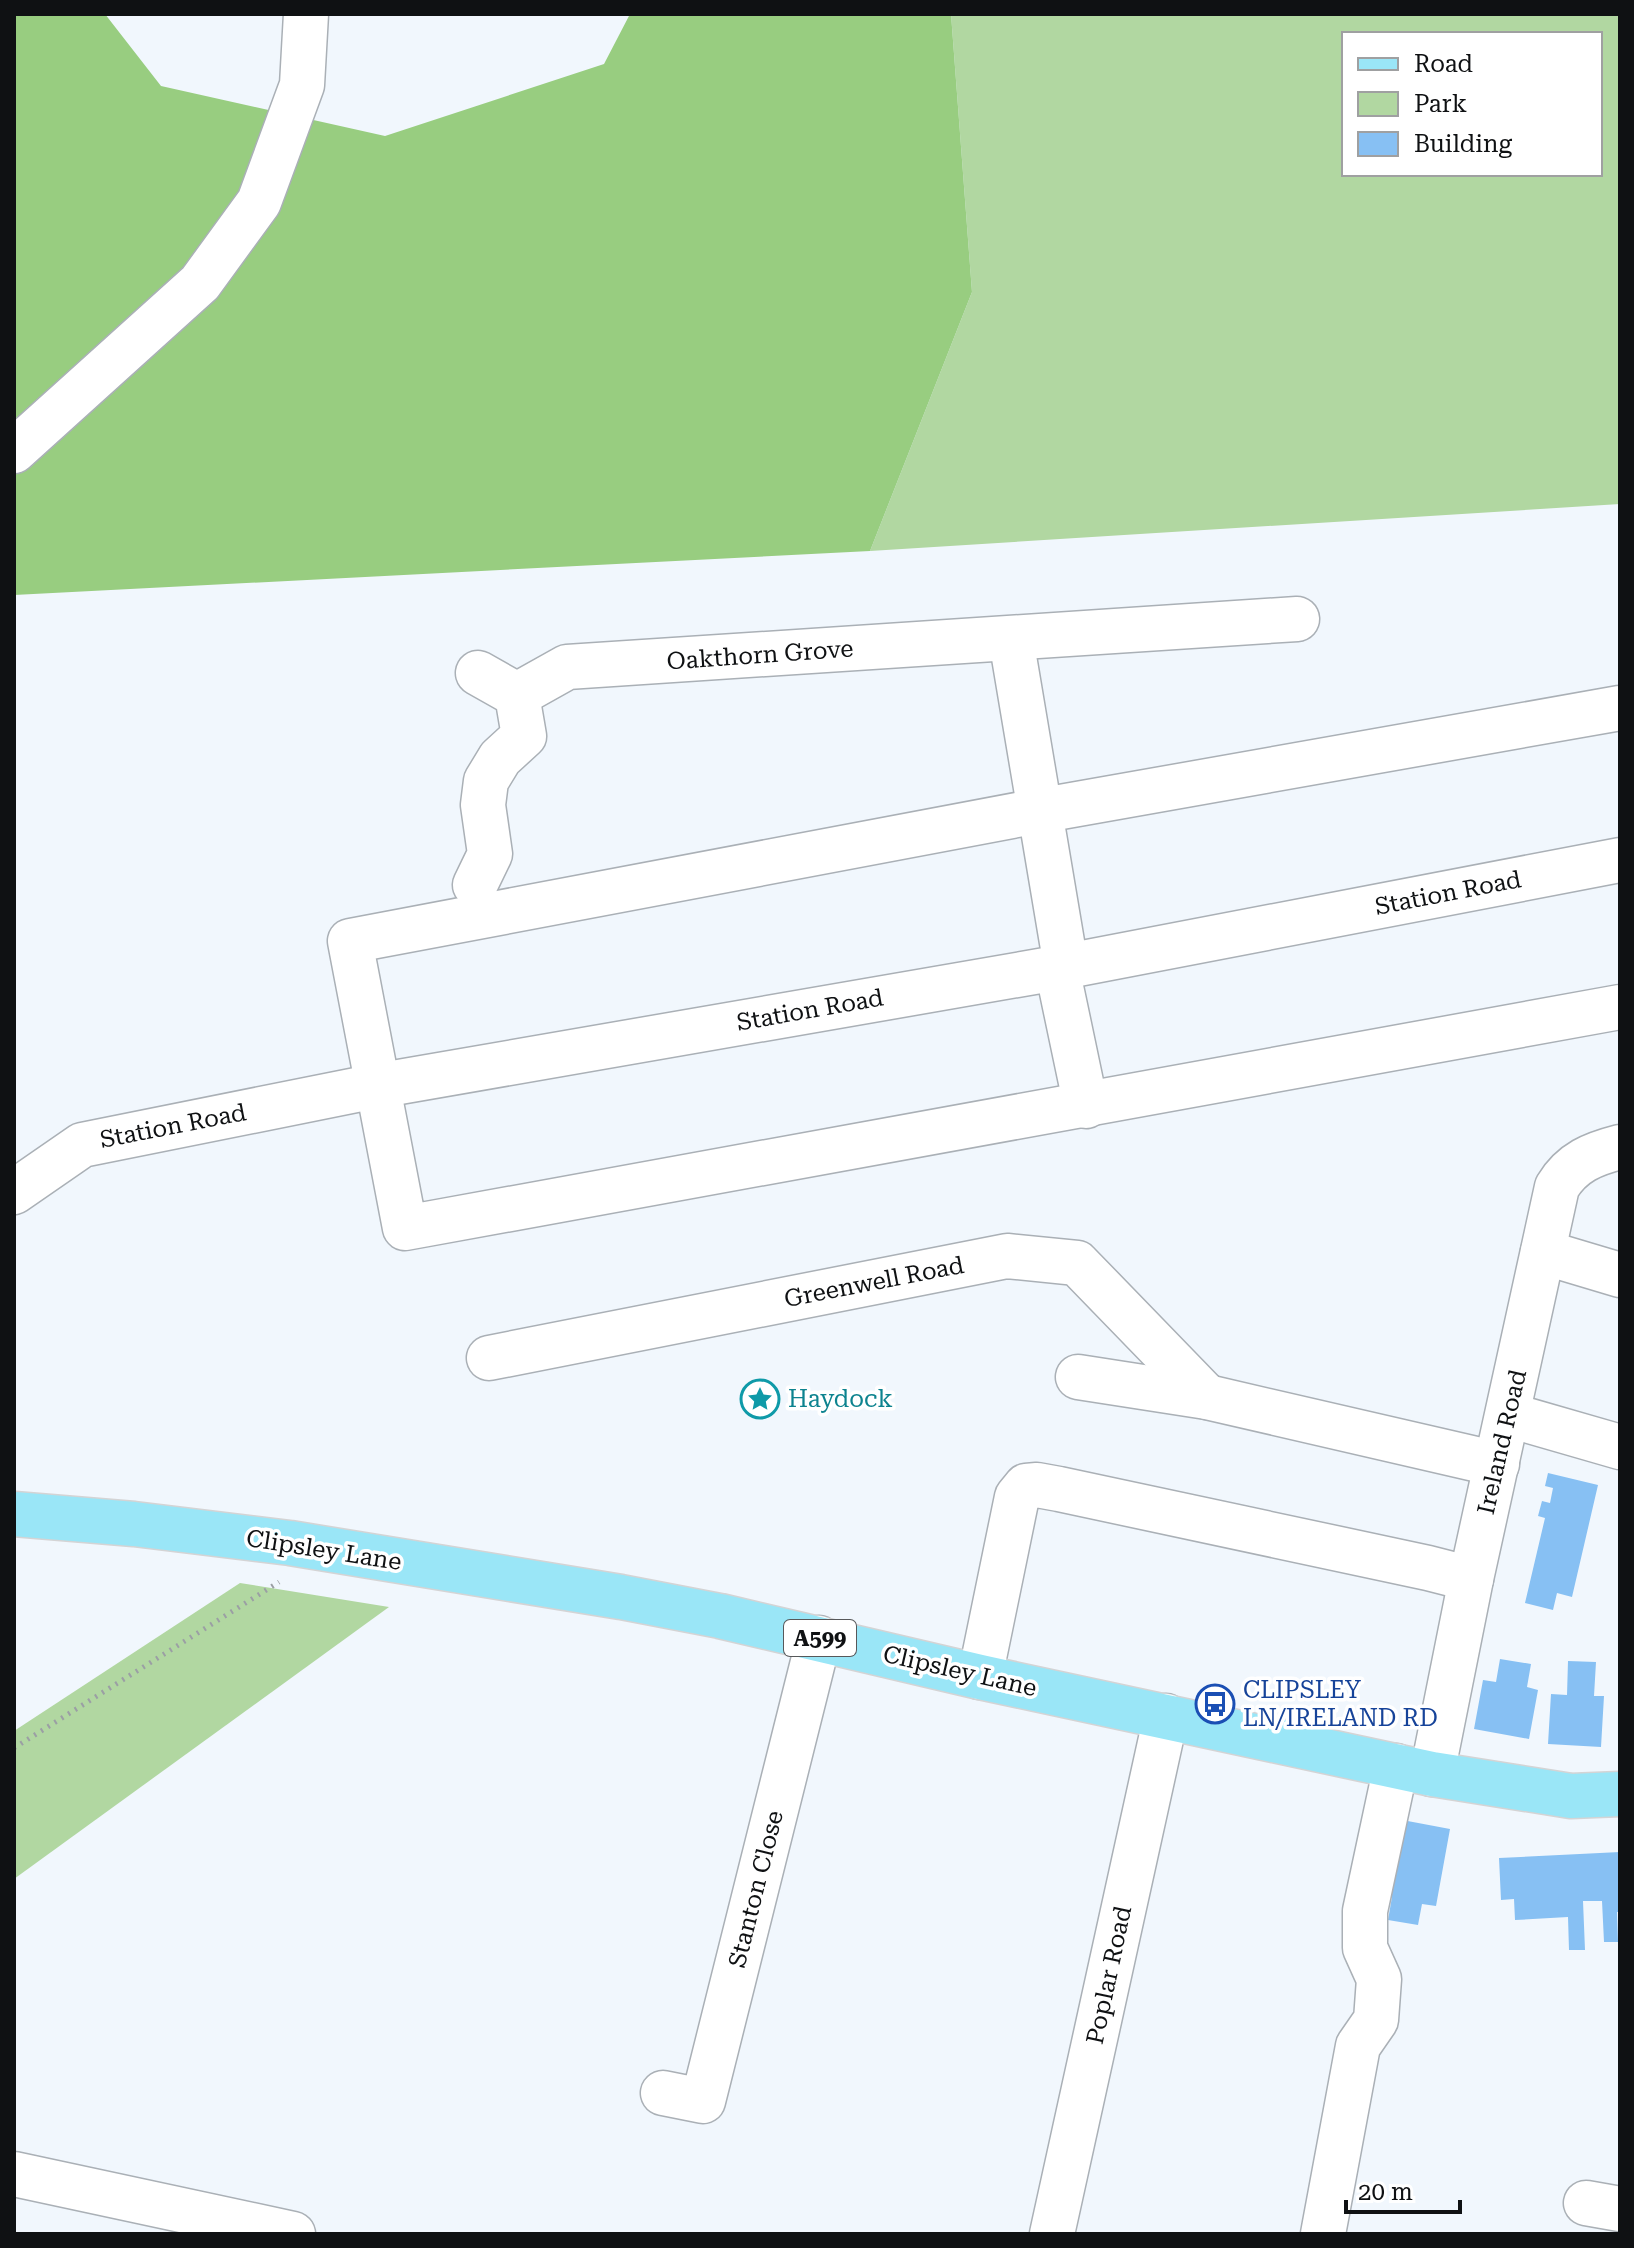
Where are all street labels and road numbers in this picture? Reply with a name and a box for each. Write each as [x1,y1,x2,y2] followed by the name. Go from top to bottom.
[666,635,854,675] street label: Oakthorn Grove
[1373,865,1523,921] street label: Station Road
[735,983,885,1037] street label: Station Road
[98,1098,248,1154] street label: Station Road
[782,1251,966,1313] street label: Greenwell Road
[1472,1367,1532,1517] street label: Ireland Road
[244,1524,404,1576] street label: Clipsley Lane
[784,1620,856,1656] road number: A599
[880,1640,1040,1702] street label: Clipsley Lane
[723,1808,789,1970] street label: Stanton Close
[1081,1903,1137,2047] street label: Poplar Road

